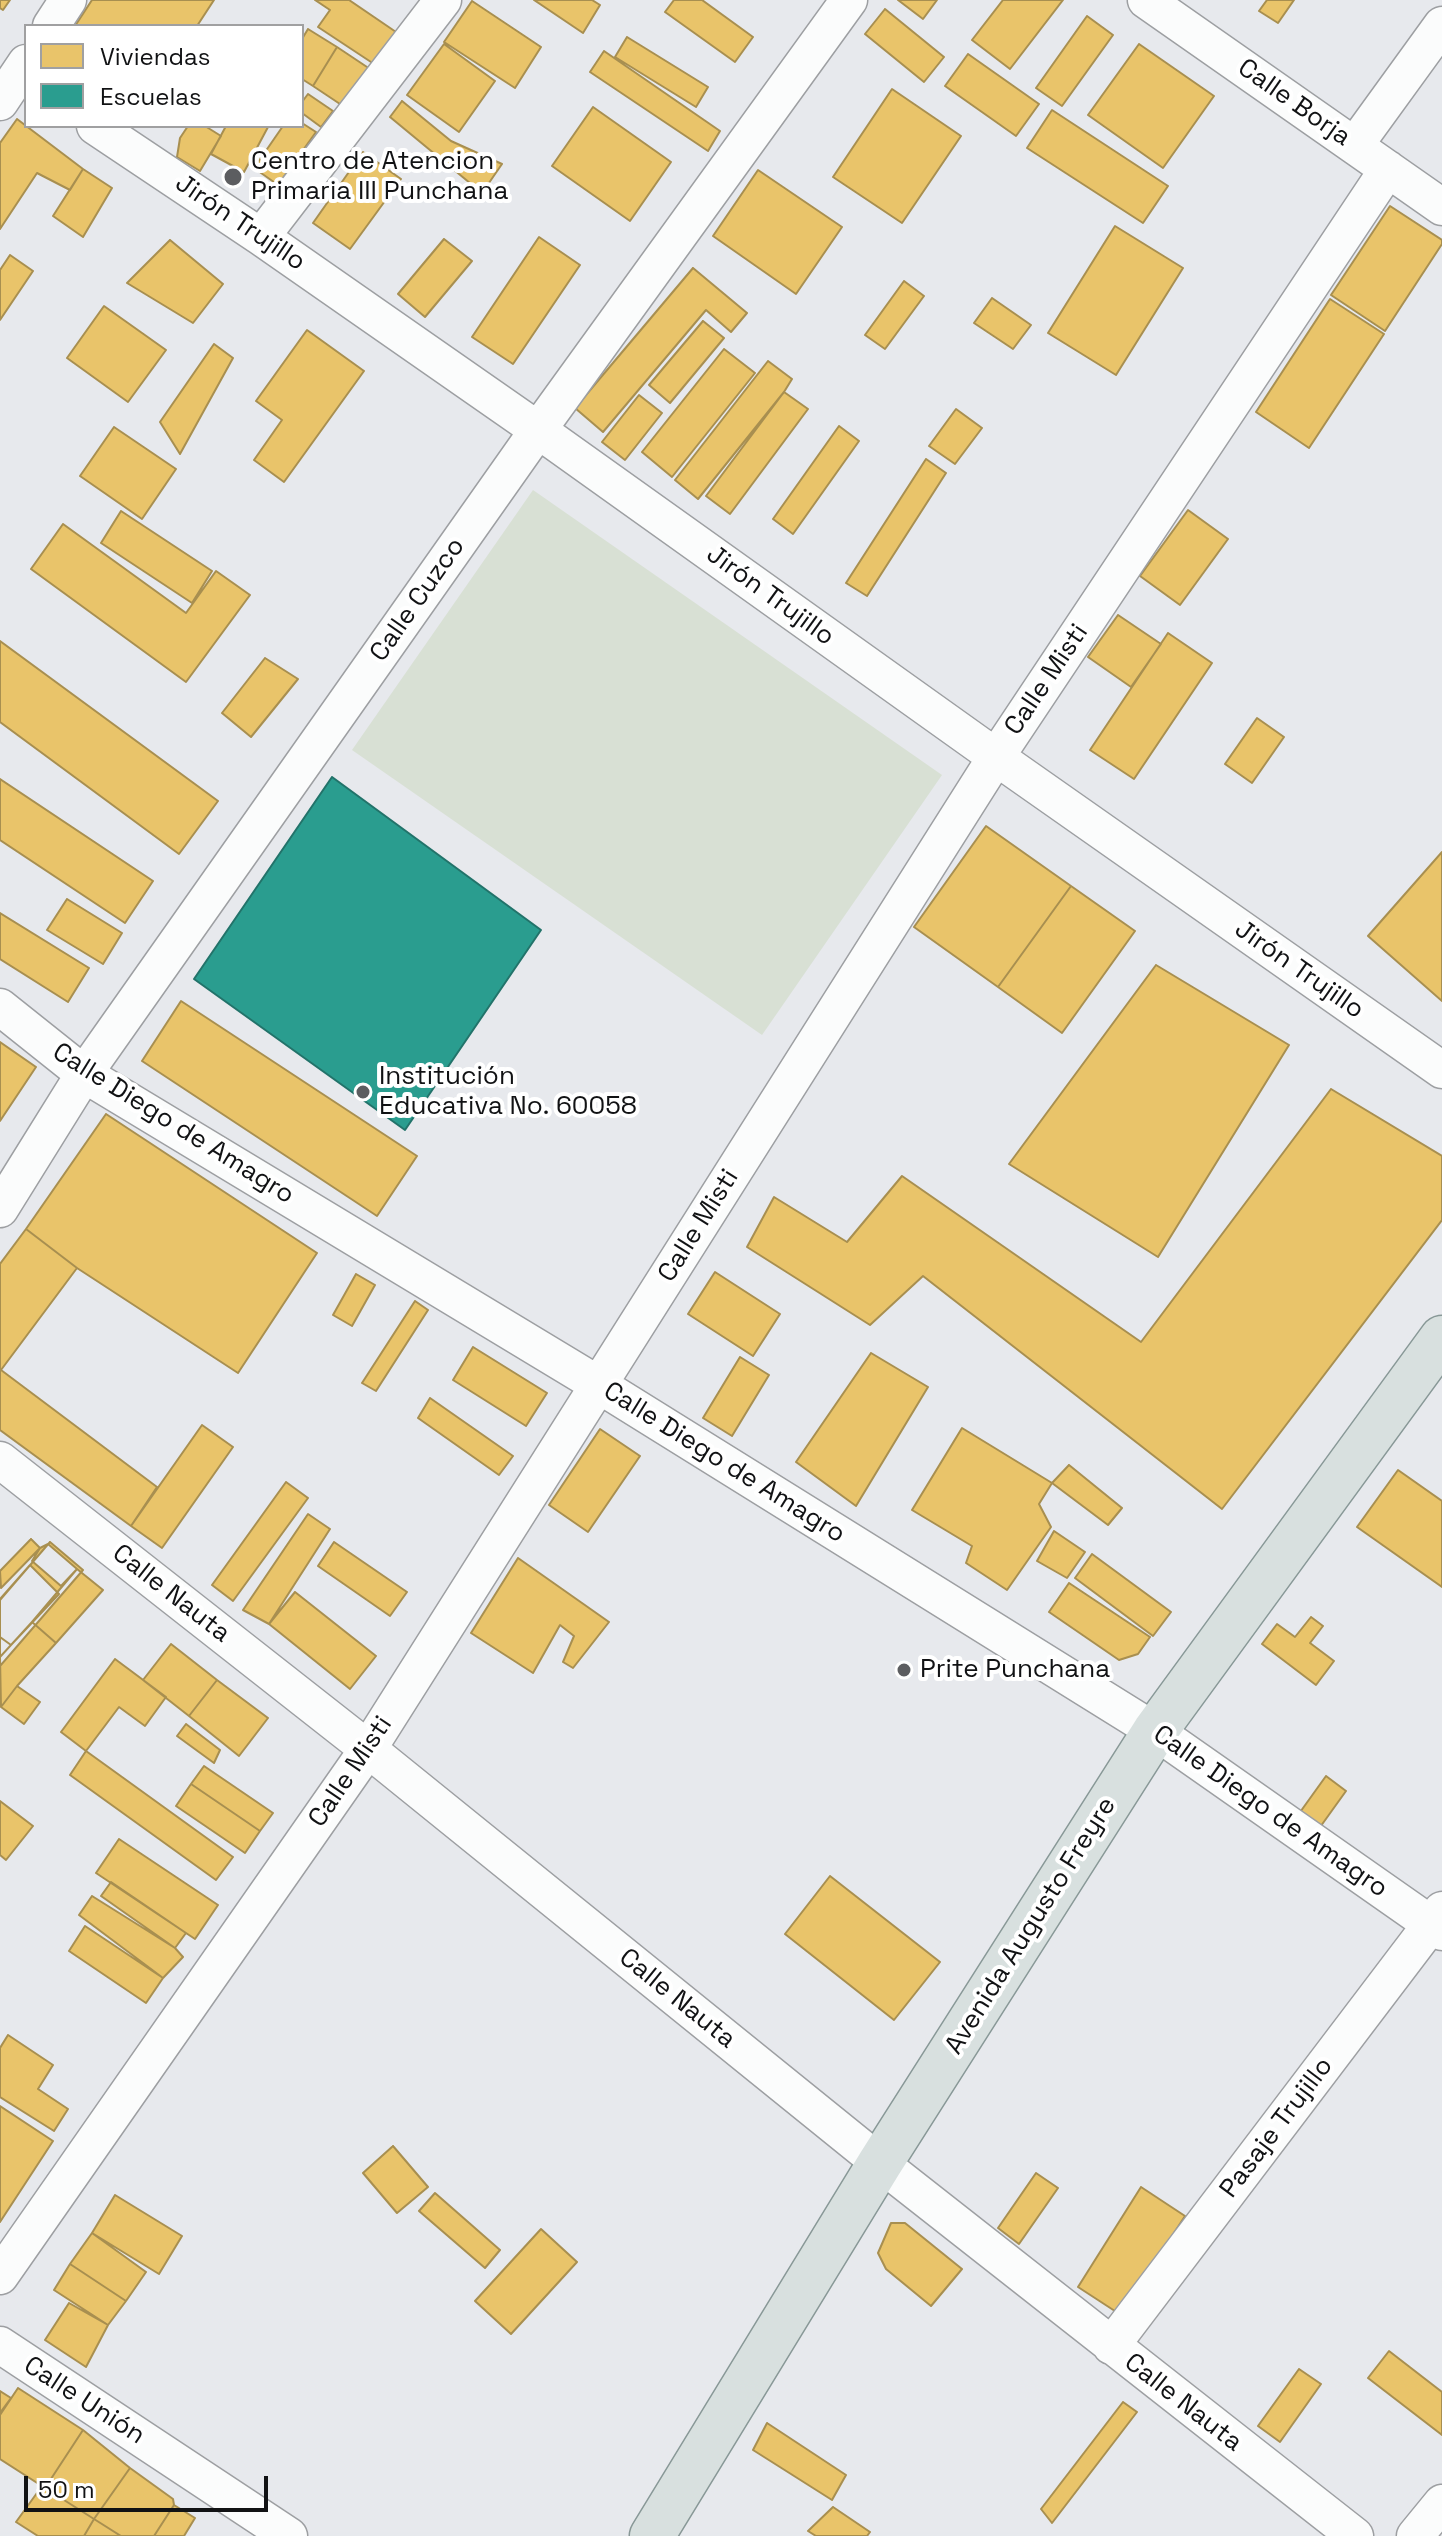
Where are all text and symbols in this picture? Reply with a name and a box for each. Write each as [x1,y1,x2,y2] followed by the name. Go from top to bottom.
[24,24,304,128] legend
[100,41,210,72] text: Viviendas
[1231,53,1357,153] street label: Calle Borja
[100,81,202,112] text: Escuelas
[251,146,508,208] place label: Centro de Atencion Primaria III Punchana
[222,166,244,188] marker: Centro de Atencion Primaria III Punchana
[169,168,311,278] street label: Jirón Trujillo
[364,532,472,668] street label: Calle Cuzco
[700,539,840,653] street label: Jirón Trujillo
[999,619,1095,741] street label: Calle Misti
[1228,914,1370,1026] street label: Jirón Trujillo
[46,1037,300,1211] street label: Calle Diego de Amagro
[379,1061,637,1122] place label: Institución Educativa No. 60058
[354,1083,372,1101] marker: Institución Educativa No. 60058
[652,1164,746,1288] street label: Calle Misti
[597,1376,851,1550] street label: Calle Diego de Amagro
[106,1538,236,1650] street label: Calle Nauta
[920,1654,1110,1686] place label: Prite Punchana
[895,1661,913,1679] marker: Prite Punchana
[303,1711,399,1833] street label: Calle Misti
[1147,1719,1393,1905] street label: Calle Diego de Amagro
[939,1792,1123,2060] street label: Avenida Augusto Freyre
[612,1942,742,2056] street label: Calle Nauta
[1214,2052,1340,2204] street label: Pasaje Trujillo
[1118,2347,1248,2459] street label: Calle Nauta
[18,2350,150,2452] street label: Calle Unión
[28,2460,272,2510] scale bar
[38,2474,95,2505] text: 50 m

